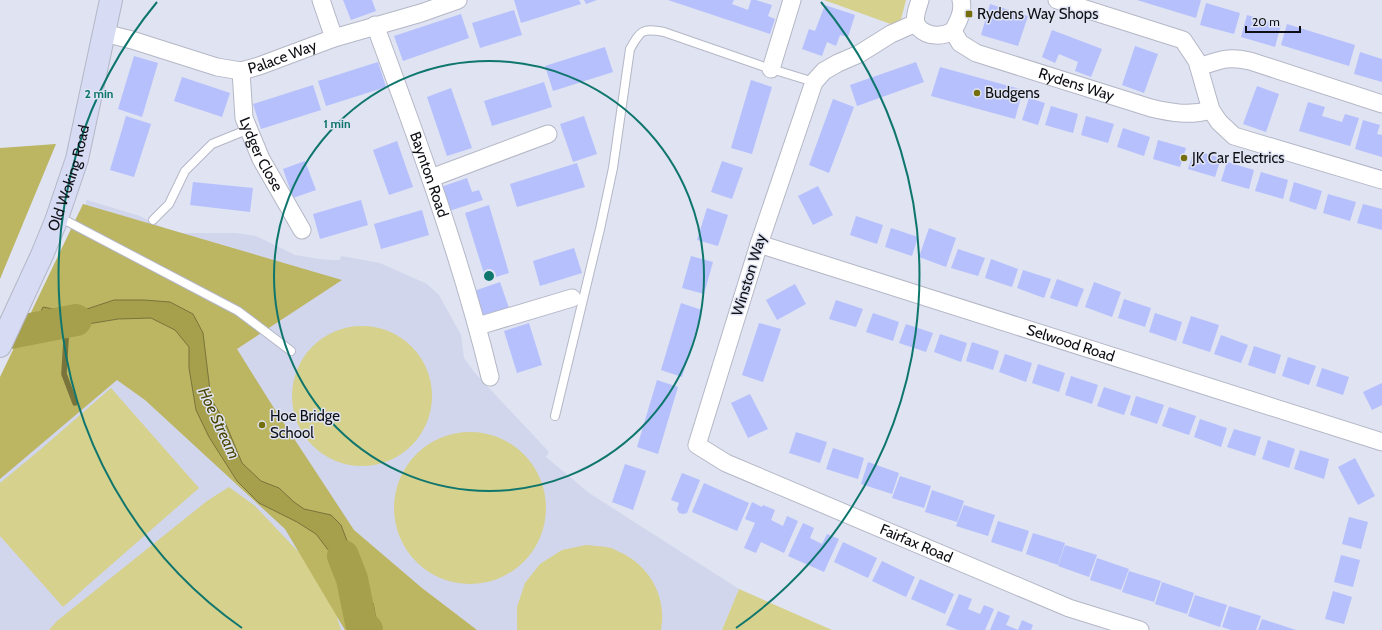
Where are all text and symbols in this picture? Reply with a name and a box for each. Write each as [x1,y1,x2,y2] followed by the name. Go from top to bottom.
[977,5,1098,23] place label: Rydens Way Shops
[1246,8,1300,34] scale bar
[964,9,974,19] marker: Rydens Way Shops
[1252,14,1280,29] text: 20 m
[246,36,320,78] street label: Palace Way
[1036,64,1117,105] street label: Rydens Way
[985,84,1040,102] place label: Budgens
[85,86,113,101] text: 2 min
[972,88,982,98] marker: Budgens
[236,114,287,195] street label: Lydger Close
[323,116,351,131] text: 1 min
[44,123,93,234] street label: Old Woking Road
[406,129,452,220] street label: Baynton Road
[1191,149,1285,167] place label: JK Car Electrics
[1179,153,1189,163] marker: JK Car Electrics
[728,231,770,318] street label: Winston Way
[482,269,496,283] centre of rings
[1024,321,1117,365] street label: Selwood Road
[194,384,244,462] water label: Hoe Stream
[270,407,340,442] place label: Hoe Bridge School
[257,420,267,430] marker: Hoe Bridge School
[877,520,955,567] street label: Fairfax Road

